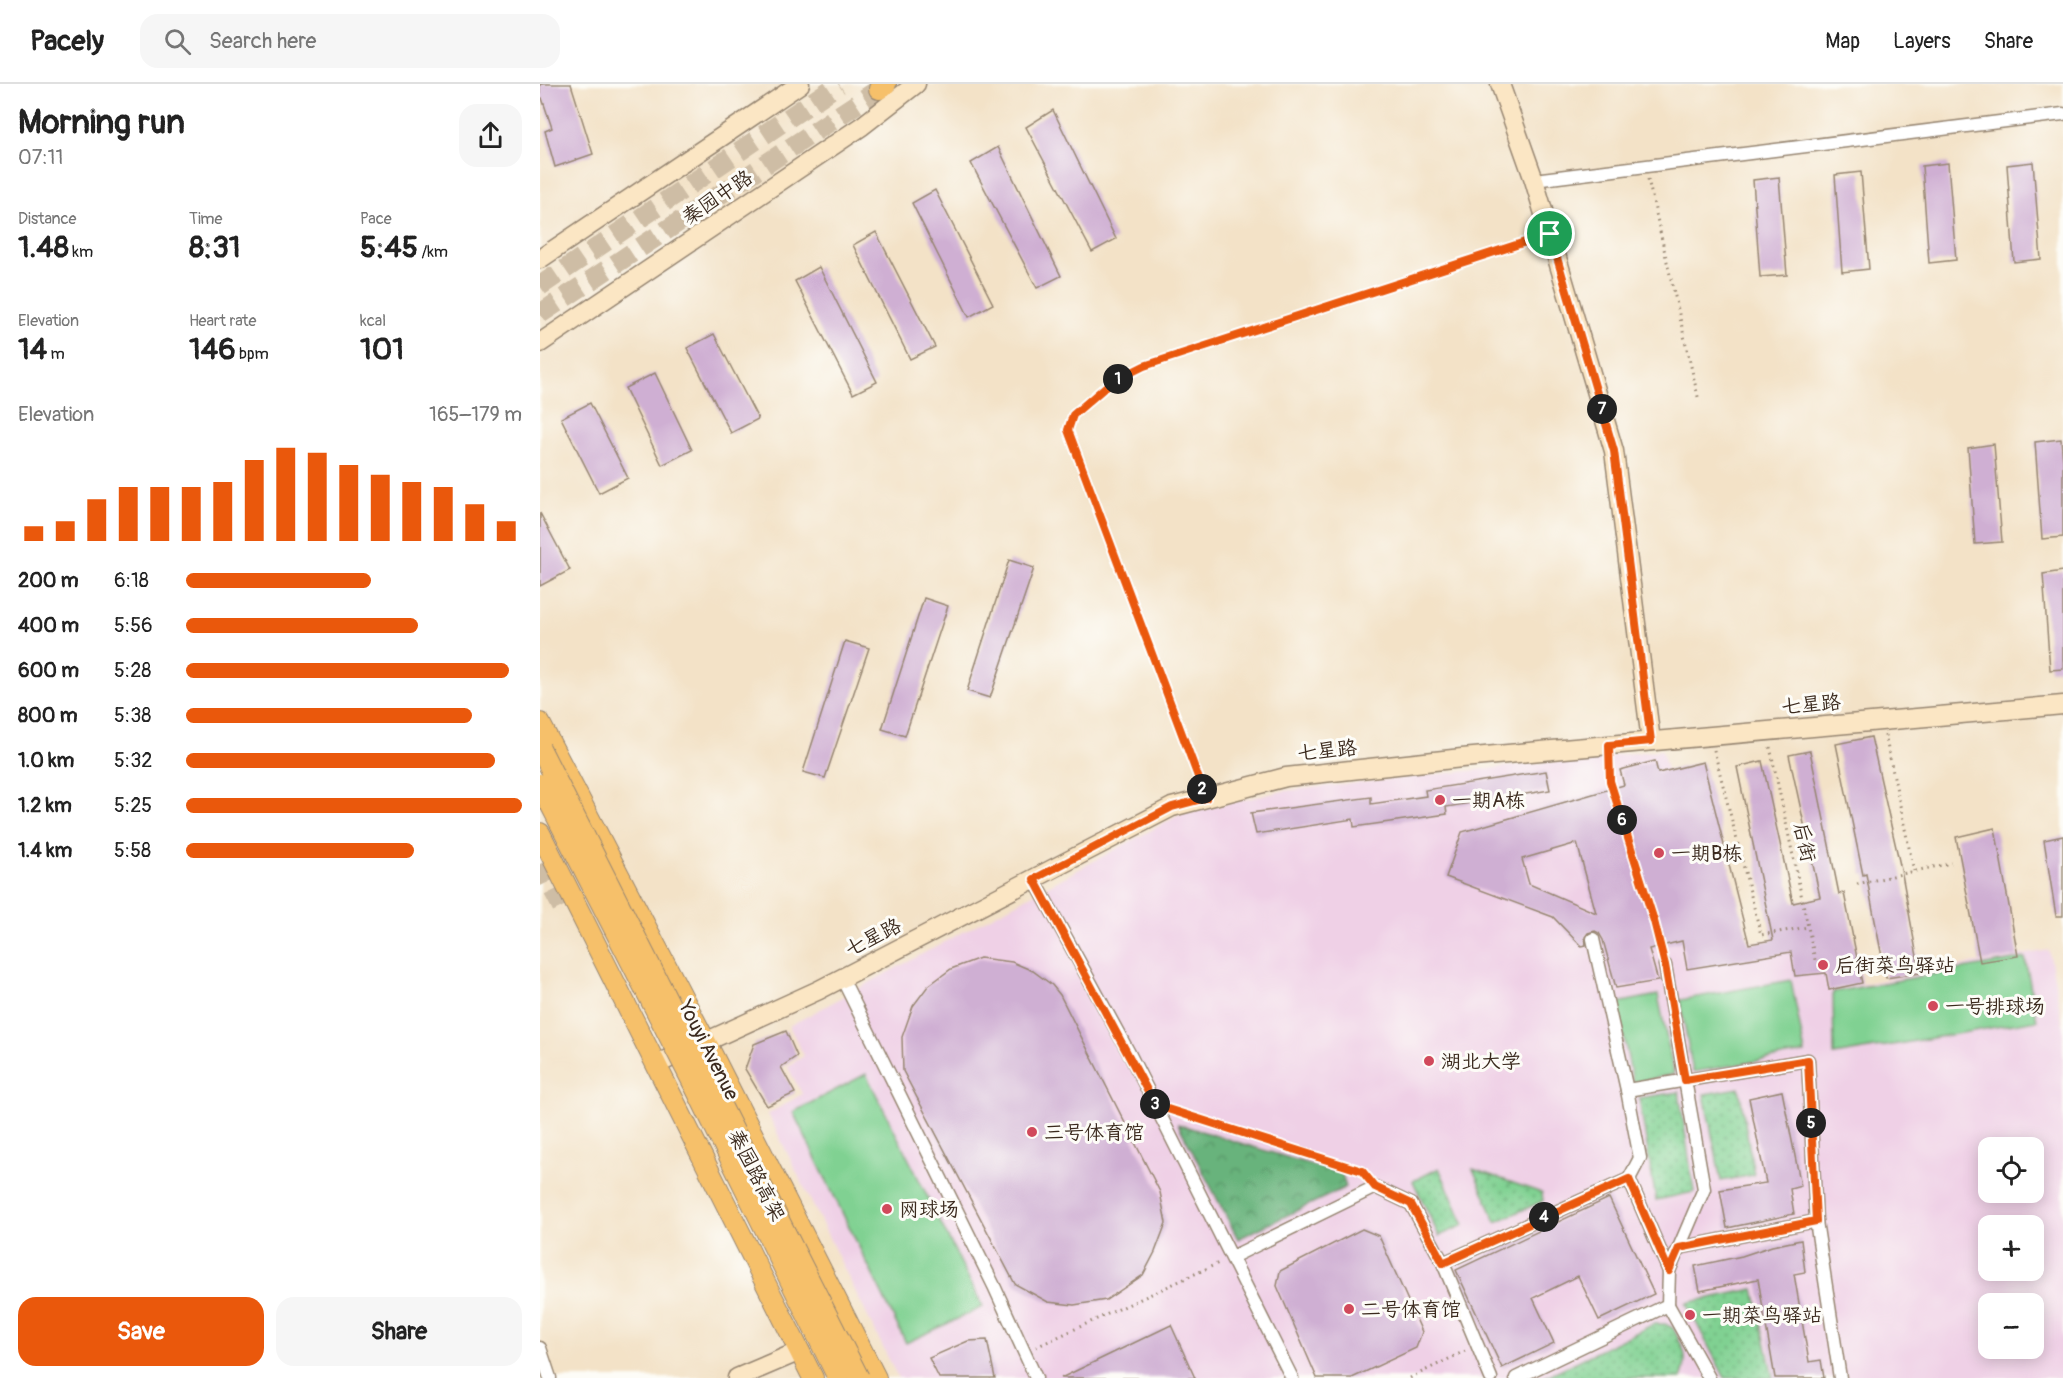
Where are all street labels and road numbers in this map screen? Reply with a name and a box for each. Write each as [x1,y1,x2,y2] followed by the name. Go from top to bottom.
[677,164,758,230] street label: 秦园中路
[1780,689,1843,720] street label: 七星路
[1296,735,1359,766] street label: 七星路
[1788,820,1821,864] street label: 后街
[841,912,907,962] street label: 七星路
[672,995,744,1104] street label: Youyi Avenue
[723,1125,790,1225] street label: 秦园路高架

